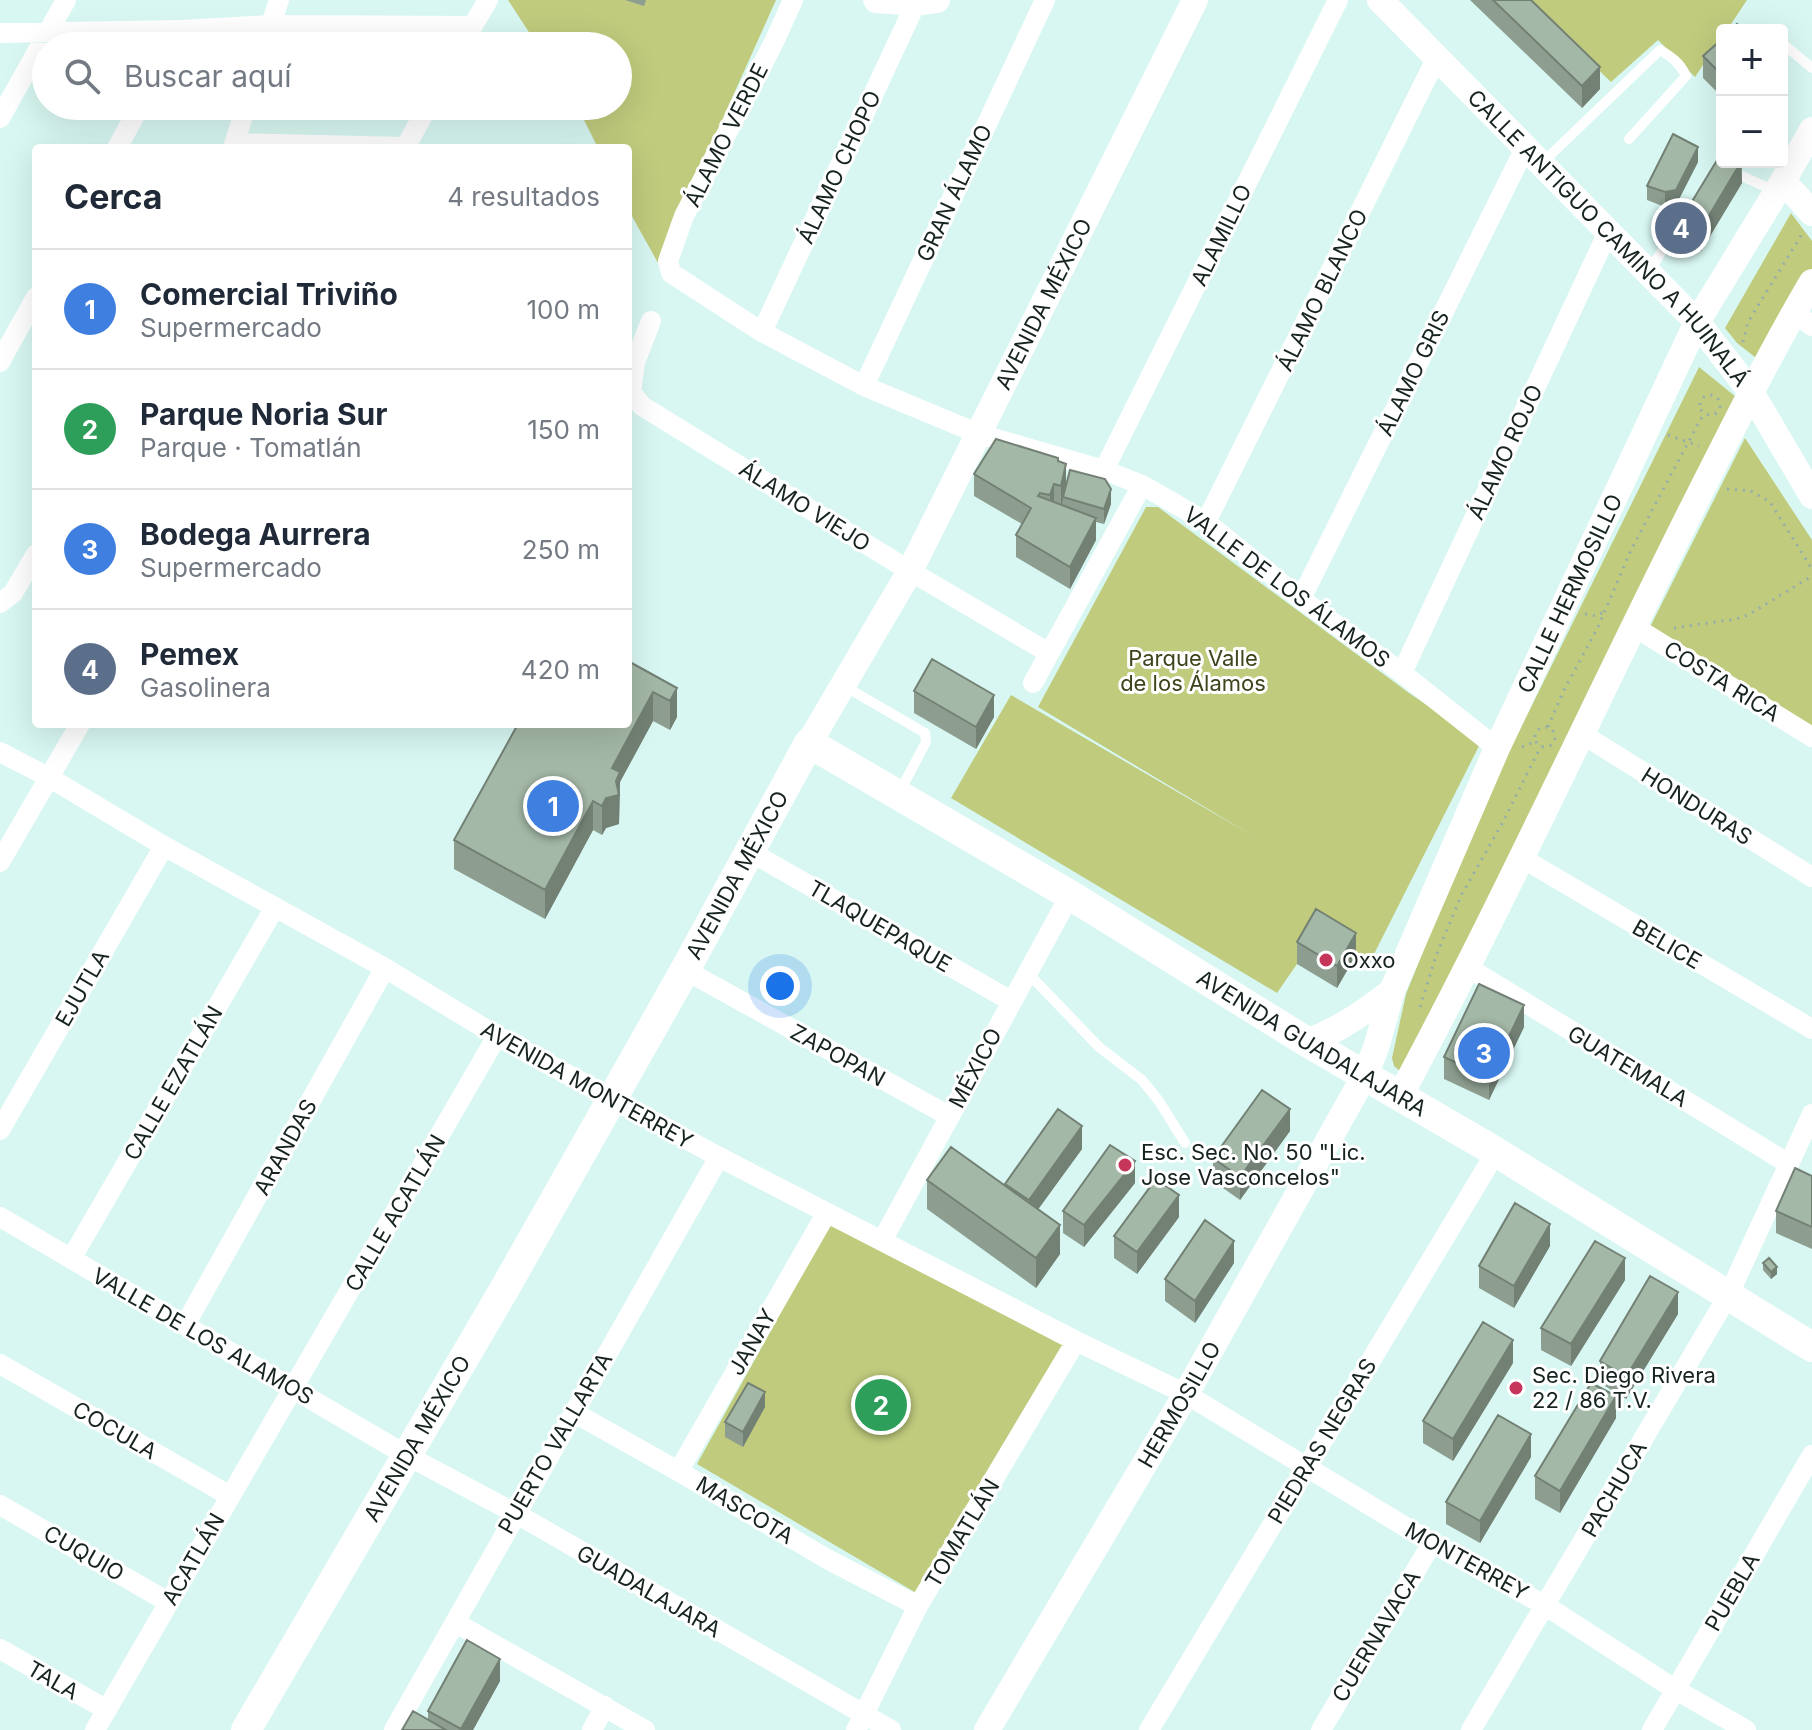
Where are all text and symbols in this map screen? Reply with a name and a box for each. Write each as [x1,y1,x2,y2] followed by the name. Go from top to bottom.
[1716,24,1788,168] map controls
[1716,24,1788,96] button: +
[32,32,632,120] search box
[60,54,104,98] icon: search
[124,58,291,94] text: Buscar aquí
[679,59,773,211] street label: ÁLAMO VERDE
[1462,84,1755,391] street label: CALLE ANTIGUO CAMINO A HUINALÁ
[792,86,886,248] street label: ÁLAMO CHOPO
[1716,96,1788,168] button: −
[911,120,997,266] street label: GRAN ÁLAMO
[64,176,163,217] text: Cerca
[1185,180,1257,290] street label: ALAMILLO
[447,181,600,212] text: 4 resultados
[1655,198,1707,258] pin: 4
[1271,205,1373,375] street label: ÁLAMO BLANCO
[990,214,1097,394] street label: AVENIDA MÉXICO
[140,276,398,312] text: Comercial Triviño
[84,294,96,325] text: 1
[527,294,600,325] text: 100 m
[1371,306,1455,440] street label: ÁLAMO GRIS
[140,312,322,343] text: Supermercado
[1462,380,1548,524] street label: ÁLAMO ROJO
[140,396,387,432] text: Parque Noria Sur
[82,414,98,445] text: 2
[527,414,600,445] text: 150 m
[140,432,362,463] text: Parque · Tomatlán
[735,455,875,557] street label: ÁLAMO VIEJO
[1512,490,1627,697] street label: CALLE HERMOSILLO
[1179,501,1395,673] street label: VALLE DE LOS ÁLAMOS
[140,516,371,552] text: Bodega Aurrera
[82,534,98,565] text: 3
[522,534,600,565] text: 250 m
[140,552,322,583] text: Supermercado
[1659,635,1785,727] street label: COSTA RICA
[140,636,239,672] text: Pemex
[1120,645,1266,696] park label: Parque Valle de los Álamos
[81,654,99,685] text: 4
[521,654,600,685] text: 420 m
[140,672,271,703] text: Gasolinera
[1637,762,1757,850] street label: HONDURAS
[527,776,579,836] pin: 1
[680,786,793,964] street label: AVENIDA MÉXICO
[804,875,956,977] street label: TLAQUEPAQUE
[1628,914,1706,974] street label: BELICE
[50,945,114,1031] street label: EJUTLA
[1342,947,1396,973] place label: Oxxo
[1317,951,1335,969] marker: Oxxo
[1192,964,1431,1122] street label: AVENIDA GUADALAJARA
[760,966,800,1006] your location
[118,1001,228,1165] street label: CALLE EZATLÁN
[477,1016,698,1154] street label: AVENIDA MONTERREY
[786,1018,890,1092] street label: ZAPOPAN
[1563,1020,1693,1112] street label: GUATEMALA
[1458,1023,1510,1083] pin: 3
[943,1024,1007,1112] street label: MÉXICO
[248,1095,322,1199] street label: ARANDAS
[340,1130,450,1296] street label: CALLE ACATLÁN
[1141,1139,1366,1190] place label: Esc. Sec. No. 50 "Lic. Jose Vasconcelos"
[1116,1156,1134,1174] marker: Esc. Sec. No. 50 "Lic. Jose Vasconcelos"
[88,1262,318,1410] street label: VALLE DE LOS ALAMOS
[723,1304,781,1380] street label: JANAY
[1132,1337,1226,1472] street label: HERMOSILLO
[493,1348,617,1538] street label: PUERTO VALLARTA
[358,1351,476,1526] street label: AVENIDA MÉXICO
[1262,1354,1382,1528] street label: PIEDRAS NEGRAS
[1532,1362,1716,1413] place label: Sec. Diego Rivera 22 / 86 T.V.
[855,1375,907,1435] pin: 2
[1507,1379,1525,1397] marker: Sec. Diego Rivera 22 / 86 T.V.
[68,1396,162,1464] street label: COCULA
[1576,1436,1652,1542] street label: PACHUCA
[692,1471,798,1549] street label: MASCOTA
[919,1474,1005,1592] street label: TOMATLÁN
[156,1508,230,1610] street label: ACATLÁN
[1401,1516,1533,1606] street label: MONTERREY
[39,1520,129,1586] street label: CUQUIO
[572,1539,726,1643] street label: GUADALAJARA
[1699,1548,1765,1636] street label: PUEBLA
[1326,1565,1426,1707] street label: CUERNAVACA
[23,1655,83,1705] street label: TALA

